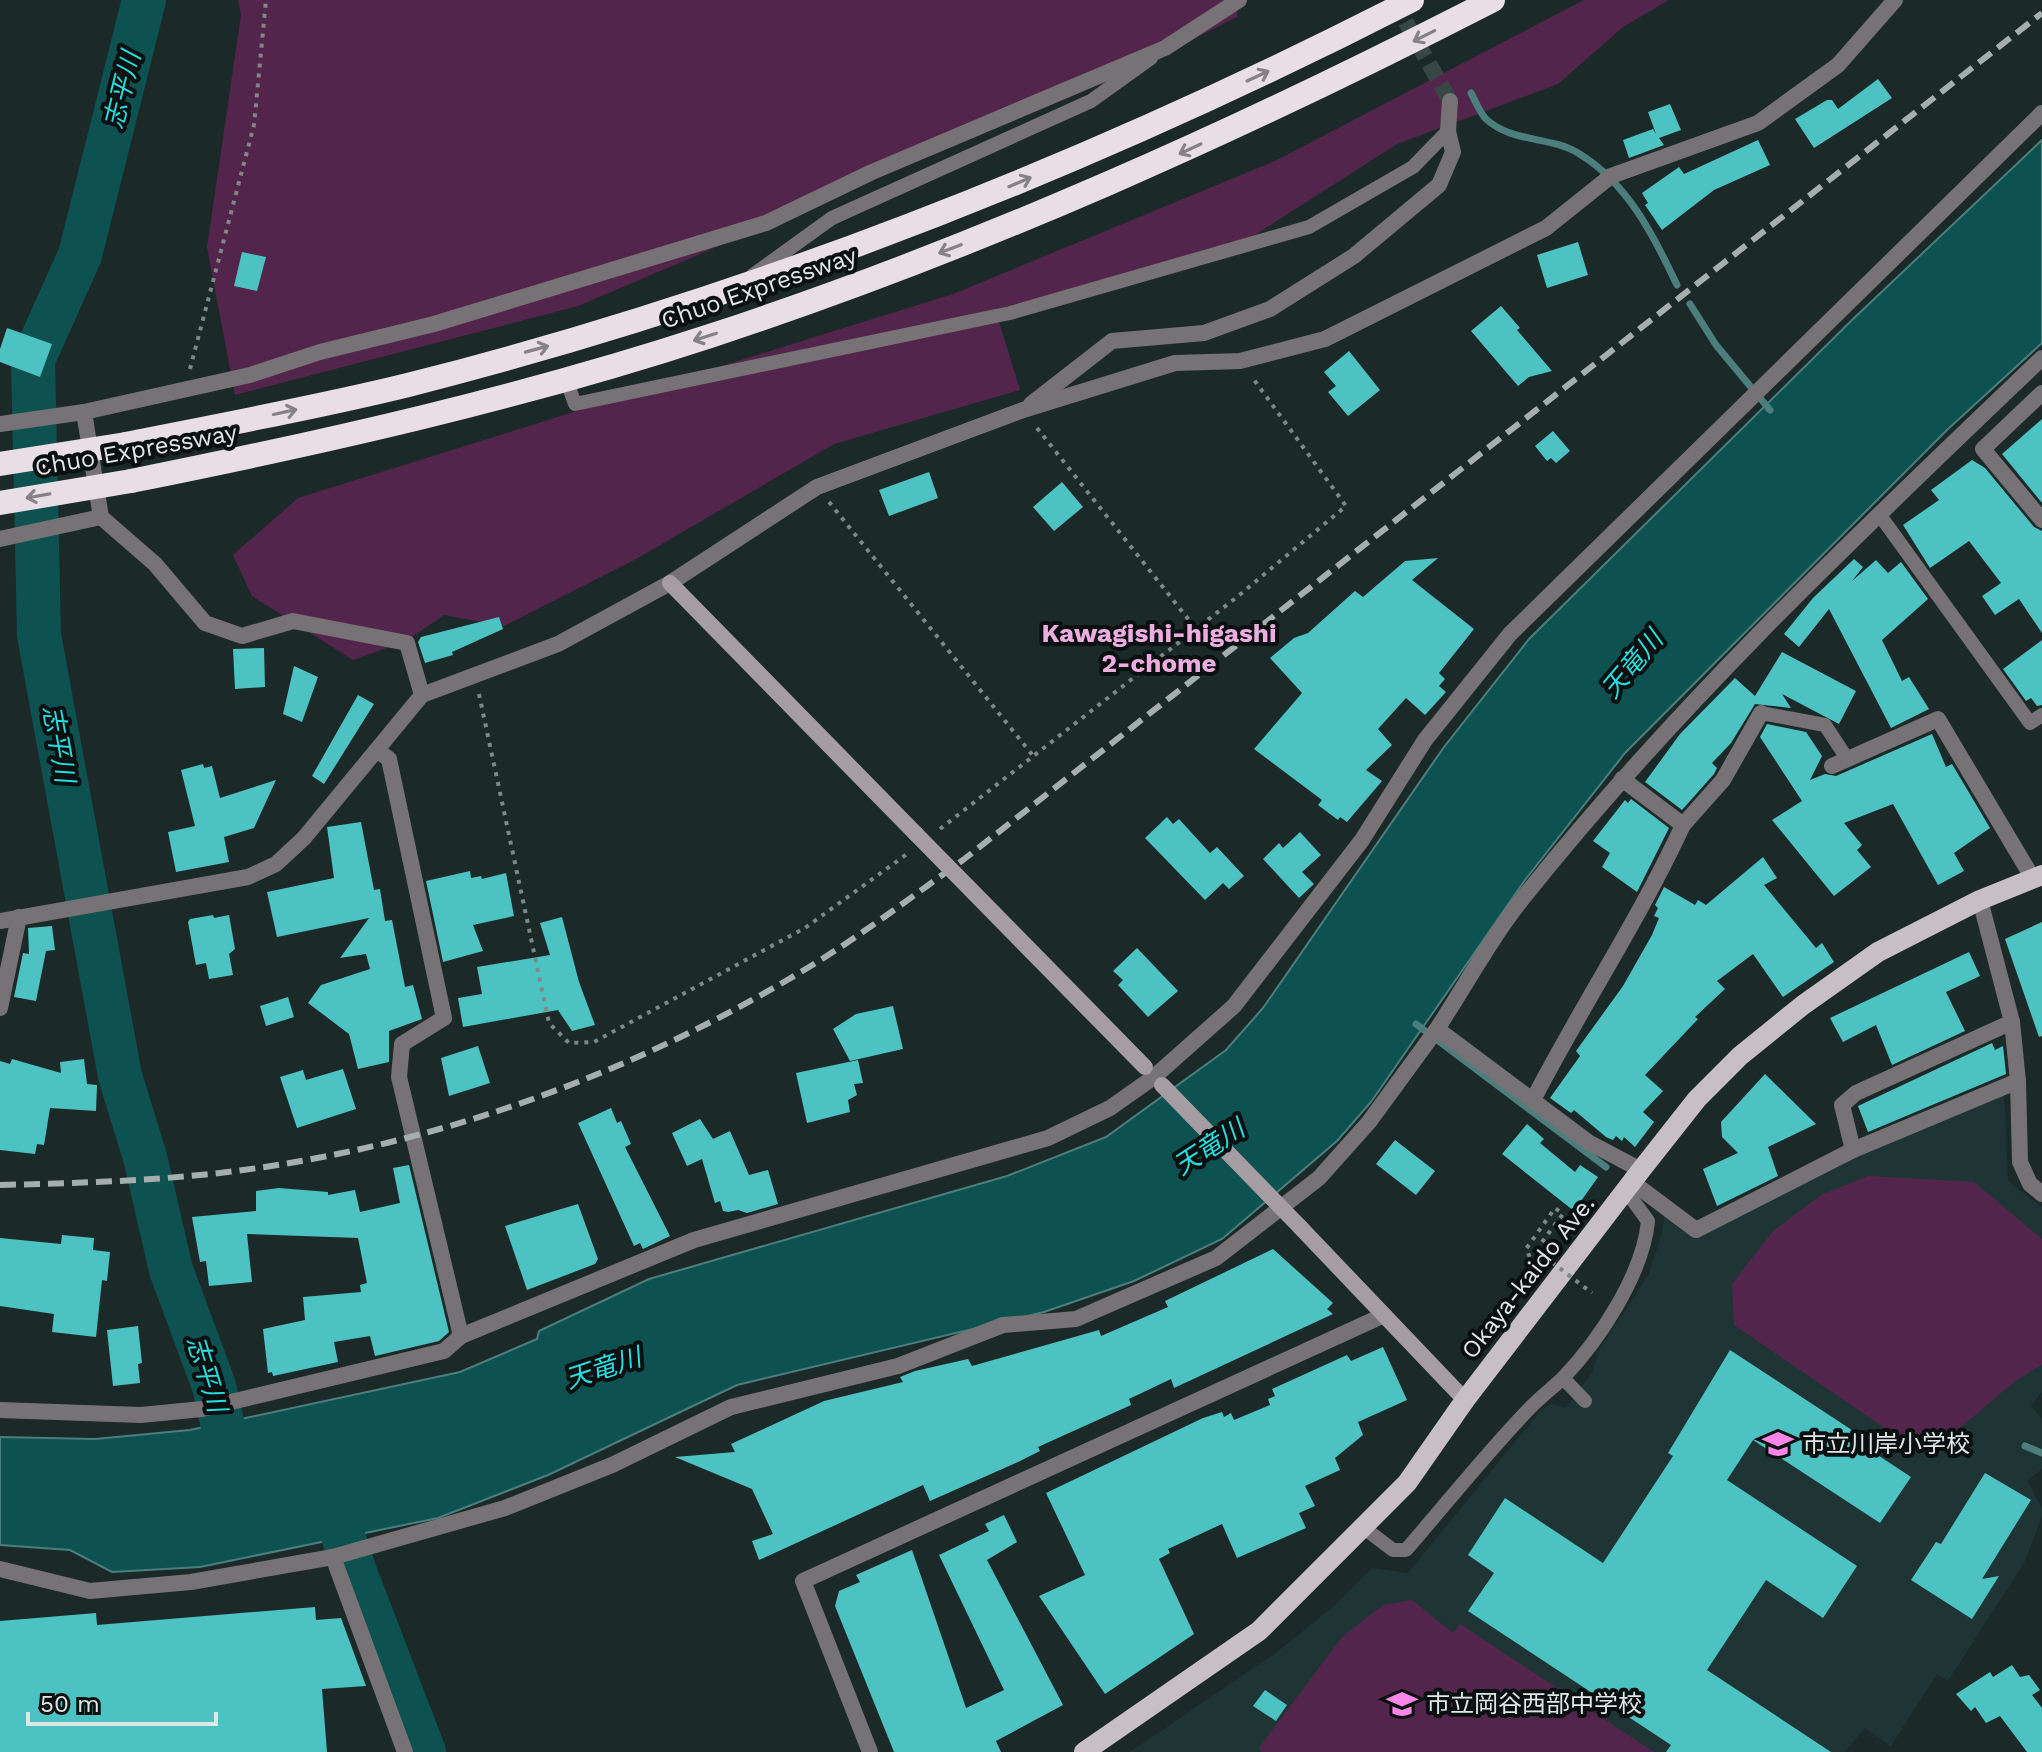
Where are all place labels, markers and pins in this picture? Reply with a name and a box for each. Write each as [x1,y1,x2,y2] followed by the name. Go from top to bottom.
[1761,1427,1795,1461] school or university icon: 市立川岸小学校
[1802,1430,1970,1458] place label: 市立川岸小学校
[1385,1687,1419,1721] school or university icon: 市立岡谷西部中学校
[1426,1690,1642,1718] place label: 市立岡谷西部中学校

